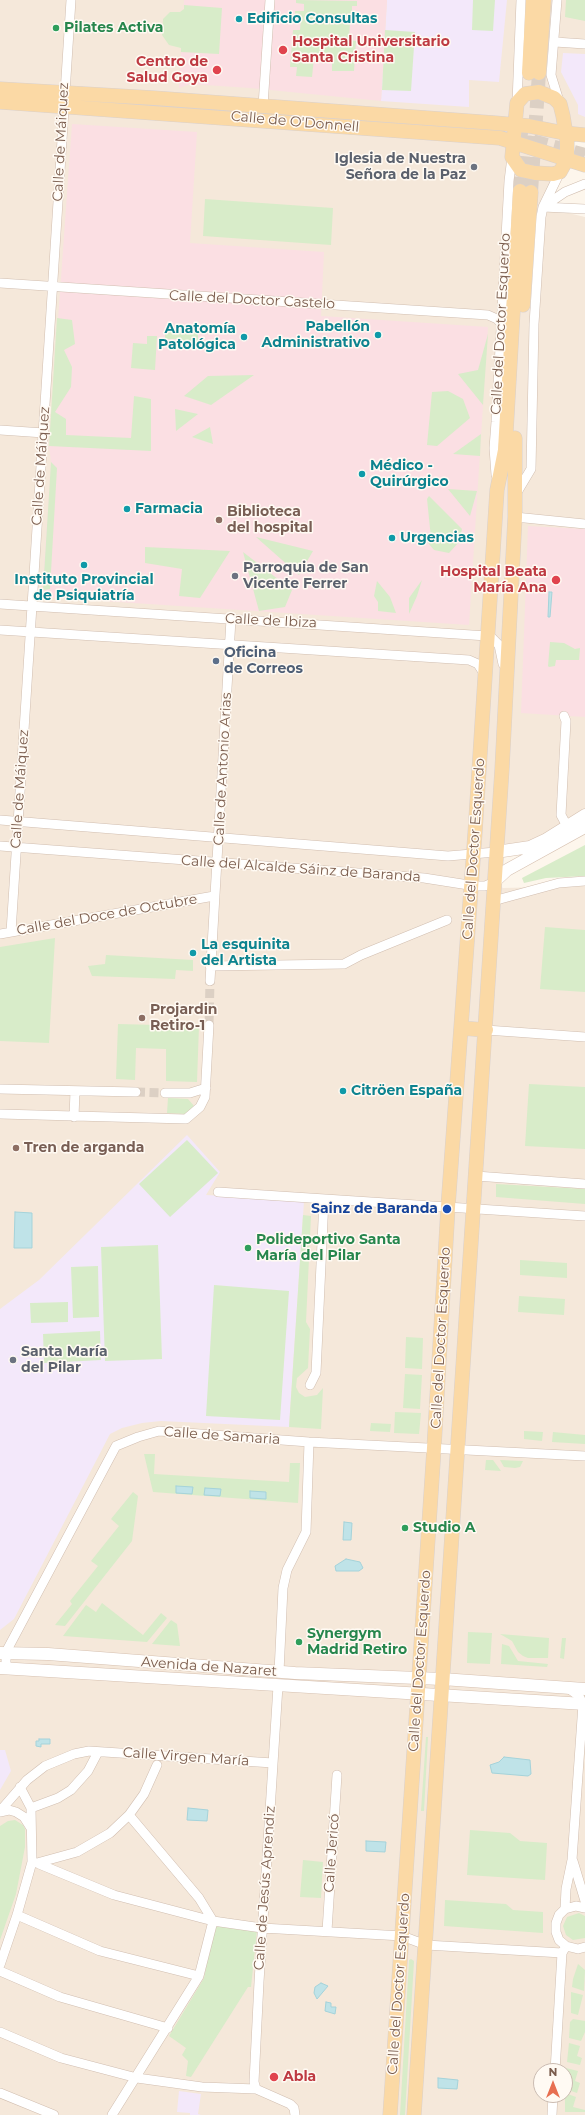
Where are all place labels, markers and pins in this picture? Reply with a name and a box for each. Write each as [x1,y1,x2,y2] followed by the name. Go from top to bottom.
[247,11,377,27] place label: Edificio Consultas
[234,14,244,24] marker: Edificio Consultas
[64,20,163,36] place label: Pilates Activa
[51,23,61,33] marker: Pilates Activa
[292,34,450,66] place label: Hospital Universitario Santa Cristina
[277,44,289,56] marker: Hospital Universitario Santa Cristina
[126,54,208,86] place label: Centro de Salud Goya
[211,64,223,76] marker: Centro de Salud Goya
[334,151,466,184] place label: Iglesia de Nuestra Señora de la Paz
[469,162,479,172] marker: Iglesia de Nuestra Señora de la Paz
[262,319,370,352] place label: Pabellón Administrativo
[158,321,236,354] place label: Anatomía Patológica
[373,330,383,340] marker: Pabellón Administrativo
[239,332,249,342] marker: Anatomía Patológica
[370,458,449,490] place label: Médico - Quirúrgico
[357,469,367,479] marker: Médico - Quirúrgico
[135,501,203,517] place label: Farmacia
[122,504,132,514] marker: Farmacia
[227,504,313,536] place label: Biblioteca del hospital
[214,515,224,525] marker: Biblioteca del hospital
[400,530,474,546] place label: Urgencias
[387,533,397,543] marker: Urgencias
[79,560,89,570] marker: Instituto Provincial de Psiquiatría
[243,560,369,592] place label: Parroquia de San Vicente Ferrer
[440,564,547,596] place label: Hospital Beata María Ana
[230,571,240,581] marker: Parroquia de San Vicente Ferrer
[14,572,154,604] place label: Instituto Provincial de Psiquiatría
[550,574,562,586] marker: Hospital Beata María Ana
[224,645,303,678] place label: Oficina de Correos
[211,656,221,666] marker: Oficina de Correos
[201,937,290,970] place label: La esquinita del Artista
[188,948,198,958] marker: La esquinita del Artista
[150,1002,218,1034] place label: Projardin Retiro-1
[137,1013,147,1023] marker: Projardin Retiro-1
[351,1083,462,1099] place label: Citröen España
[338,1086,348,1096] marker: Citröen España
[24,1140,144,1156] place label: Tren de arganda
[11,1143,21,1153] marker: Tren de arganda
[311,1201,438,1217] place label: Sainz de Baranda
[441,1203,453,1215] marker: Sainz de Baranda
[256,1232,401,1264] place label: Polideportivo Santa María del Pilar
[243,1243,253,1253] marker: Polideportivo Santa María del Pilar
[21,1344,108,1376] place label: Santa María del Pilar
[8,1355,18,1365] marker: Santa María del Pilar
[413,1520,475,1536] place label: Studio A
[400,1523,410,1533] marker: Studio A
[307,1626,407,1658] place label: Synergym Madrid Retiro
[294,1637,304,1647] marker: Synergym Madrid Retiro
[283,2069,316,2085] place label: Abla
[268,2071,280,2083] marker: Abla

